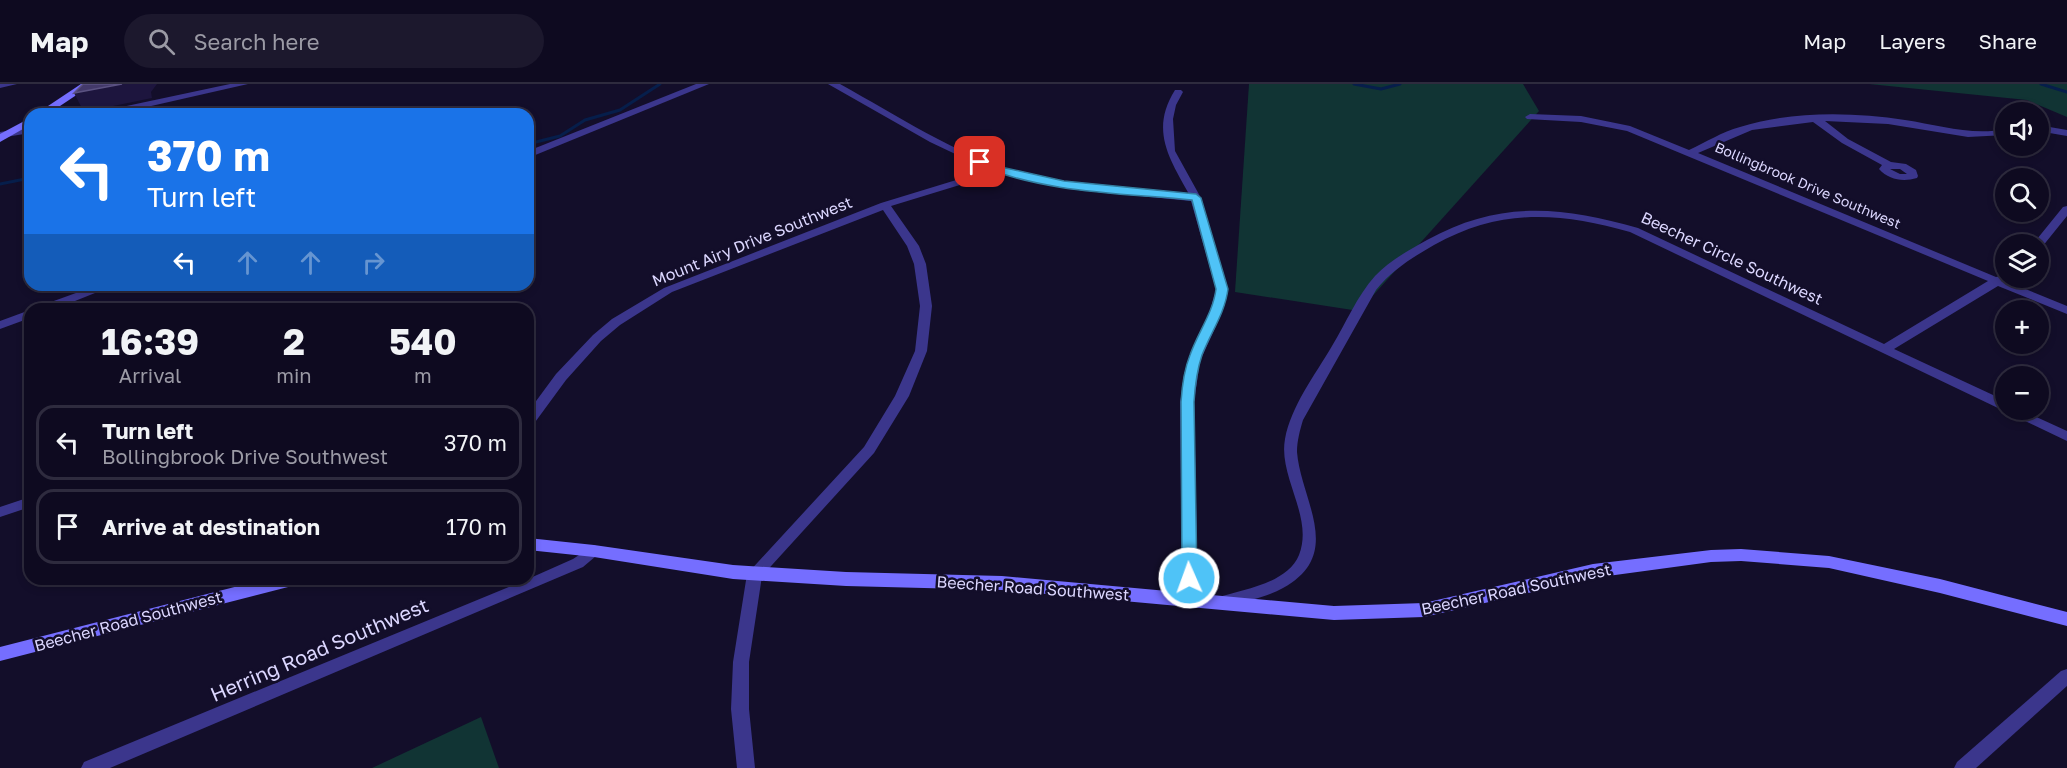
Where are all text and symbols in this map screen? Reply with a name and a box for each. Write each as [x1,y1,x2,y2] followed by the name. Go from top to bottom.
[124,14,544,68] search box
[30,25,88,58] text: Map
[145,25,178,58] icon: search
[193,28,319,55] text: Search here
[1803,28,1846,54] text: Map
[1879,28,1946,54] text: Layers
[1979,28,2037,54] text: Share
[1995,102,2049,420] map controls
[1995,102,2049,156] button: sound
[147,130,270,180] text: 370 m
[48,132,126,210] icon: left
[954,136,1005,187] pin
[1712,138,1904,232] street label: Bollingbrook Drive Southwest
[963,145,996,178] icon: arrive
[1995,168,2049,222] button: search
[147,181,256,213] text: Turn left
[649,192,855,290] street label: Mount Airy Drive Southwest
[1638,207,1826,309] street label: Beecher Circle Southwest
[1995,234,2049,288] button: layers
[168,246,201,279] icon: left
[231,246,264,279] icon: ahead
[294,246,327,279] icon: ahead
[357,246,390,279] icon: right
[1995,300,2049,354] button: +
[101,320,199,363] text: 16:39
[283,320,305,363] text: 2
[389,320,457,363] text: 540
[119,363,181,387] text: Arrival
[276,363,312,387] text: min
[414,363,432,387] text: m
[1995,366,2049,420] button: −
[102,417,193,444] text: Turn left
[51,426,84,459] icon: left
[444,429,507,456] text: 370 m
[102,444,388,468] text: Bollingbrook Drive Southwest
[51,510,84,543] icon: arrive
[102,513,320,540] text: Arrive at destination
[446,513,507,540] text: 170 m
[1157,546,1221,610] position arrow
[1419,559,1613,619] street label: Beecher Road Southwest
[936,571,1130,605] street label: Beecher Road Southwest
[32,586,224,656] street label: Beecher Road Southwest
[206,592,432,706] street label: Herring Road Southwest

